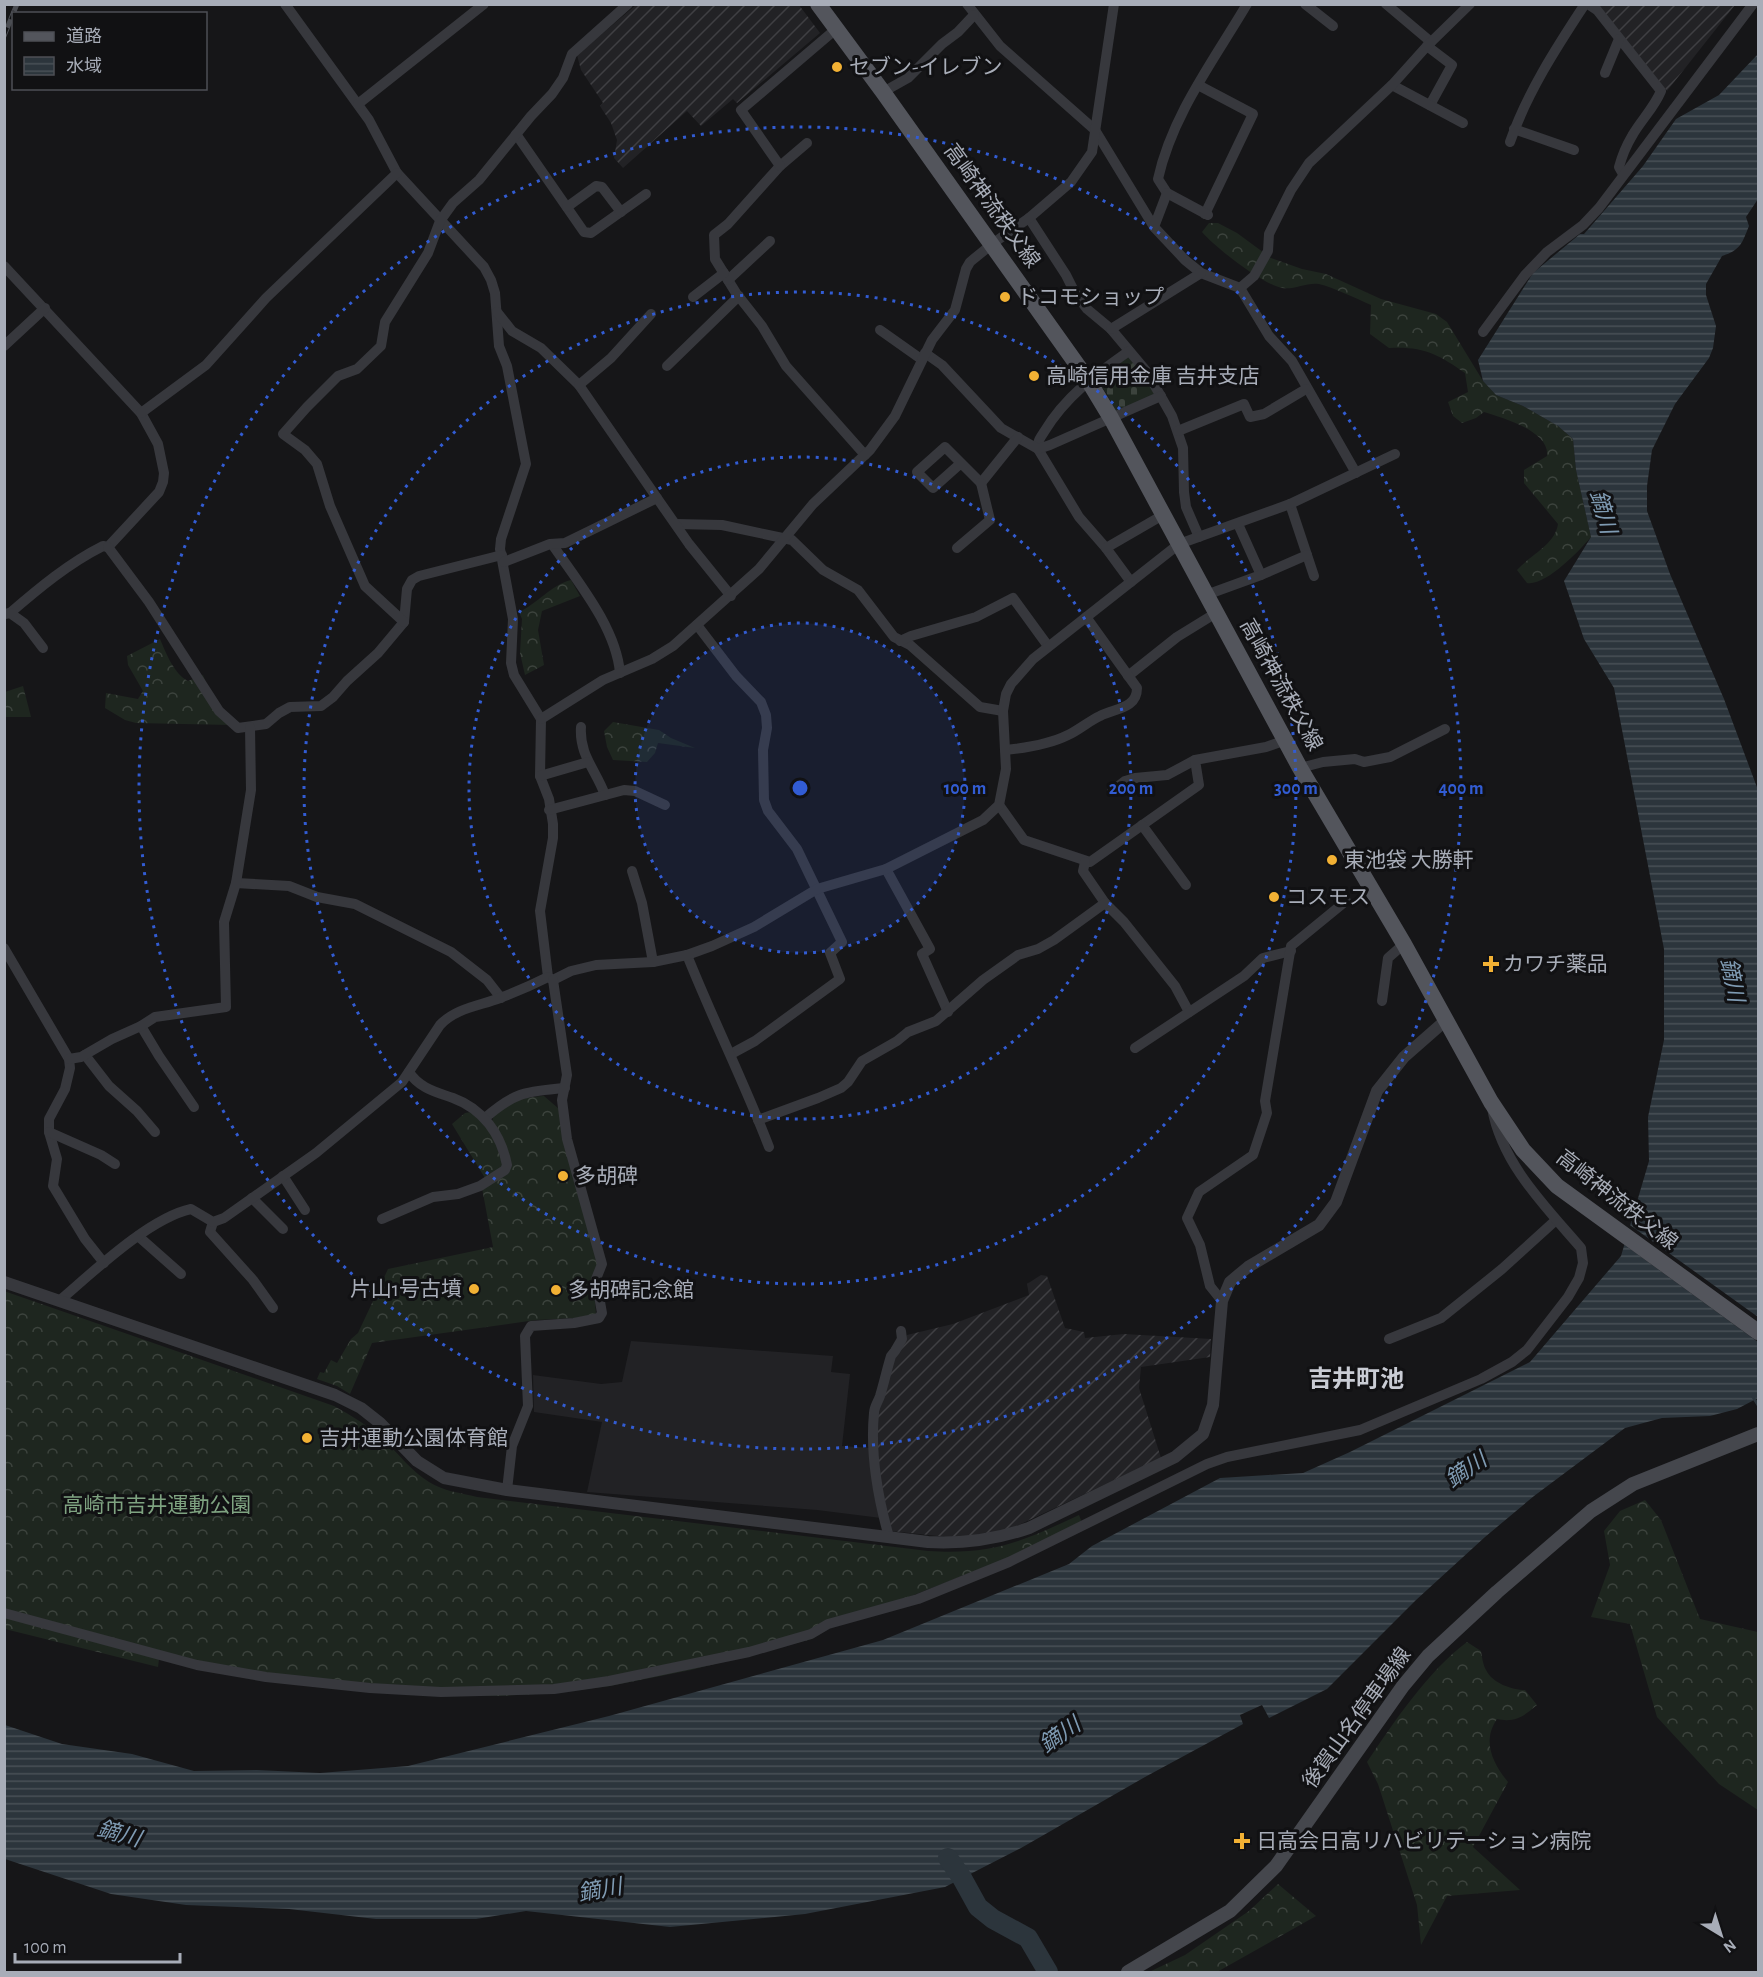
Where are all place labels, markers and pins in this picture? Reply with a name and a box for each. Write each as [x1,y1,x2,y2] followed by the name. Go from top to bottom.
[849,55,1002,78] place label: セブン-イレブン
[830,60,844,74] marker: セブン-イレブン
[1017,286,1164,308] place label: ドコモショップ
[998,290,1012,304] marker: ドコモショップ
[1046,365,1259,387] place label: 高崎信用金庫 吉井支店
[1027,369,1041,383] marker: 高崎信用金庫 吉井支店
[790,778,810,798] centre of rings
[1344,849,1473,871] place label: 東池袋 大勝軒
[1325,853,1339,867] marker: 東池袋 大勝軒
[1286,887,1370,908] place label: コスモス
[1267,890,1281,904] marker: コスモス
[1503,953,1608,975] place label: カワチ薬品
[1484,957,1498,971] marker: カワチ薬品
[575,1165,638,1187] place label: 多胡碑
[556,1169,570,1183] marker: 多胡碑
[350,1278,462,1300] place label: 片山1号古墳
[568,1279,694,1301] place label: 多胡碑記念館
[467,1282,481,1296] marker: 片山1号古墳
[549,1283,563,1297] marker: 多胡碑記念館
[319,1427,508,1449] place label: 吉井運動公園体育館
[300,1431,314,1445] marker: 吉井運動公園体育館
[1256,1830,1592,1852] place label: 日高会日高リハビリテーション病院
[1233,1832,1251,1850] marker: 日高会日高リハビリテーション病院

